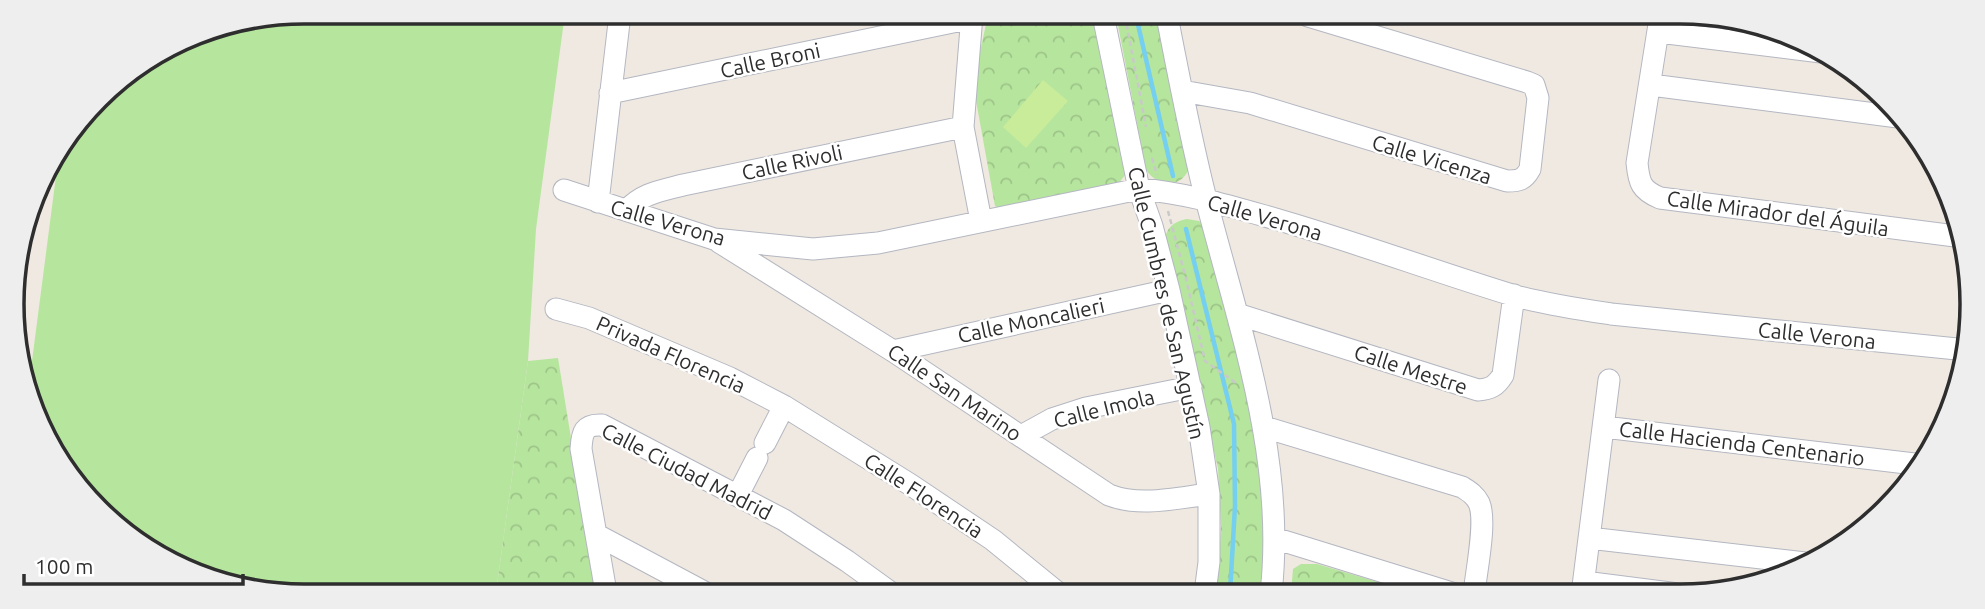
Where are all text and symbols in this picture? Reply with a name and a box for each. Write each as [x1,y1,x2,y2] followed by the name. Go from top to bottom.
[718,38,822,82] street label: Calle Broni
[1369,129,1495,189] street label: Calle Vicenza
[739,140,845,184] street label: Calle Rivoli
[1124,164,1210,442] street label: Calle Cumbres de San Agustín
[1665,186,1891,240] street label: Calle Mirador del Águila
[1205,189,1325,245] street label: Calle Verona
[608,194,728,250] street label: Calle Verona
[955,293,1107,347] street label: Calle Moncalieri
[593,310,749,398] street label: Privada Florencia
[1757,317,1877,353] street label: Calle Verona
[884,338,1026,446] street label: Calle San Marino
[1351,339,1471,399] street label: Calle Mestre
[1051,384,1157,432] street label: Calle Imola
[1618,416,1866,470] street label: Calle Hacienda Centenario
[598,418,776,524] street label: Calle Ciudad Madrid
[860,448,988,542] street label: Calle Florencia
[24,542,243,586] scale bar
[35,554,93,578] text: 100 m

